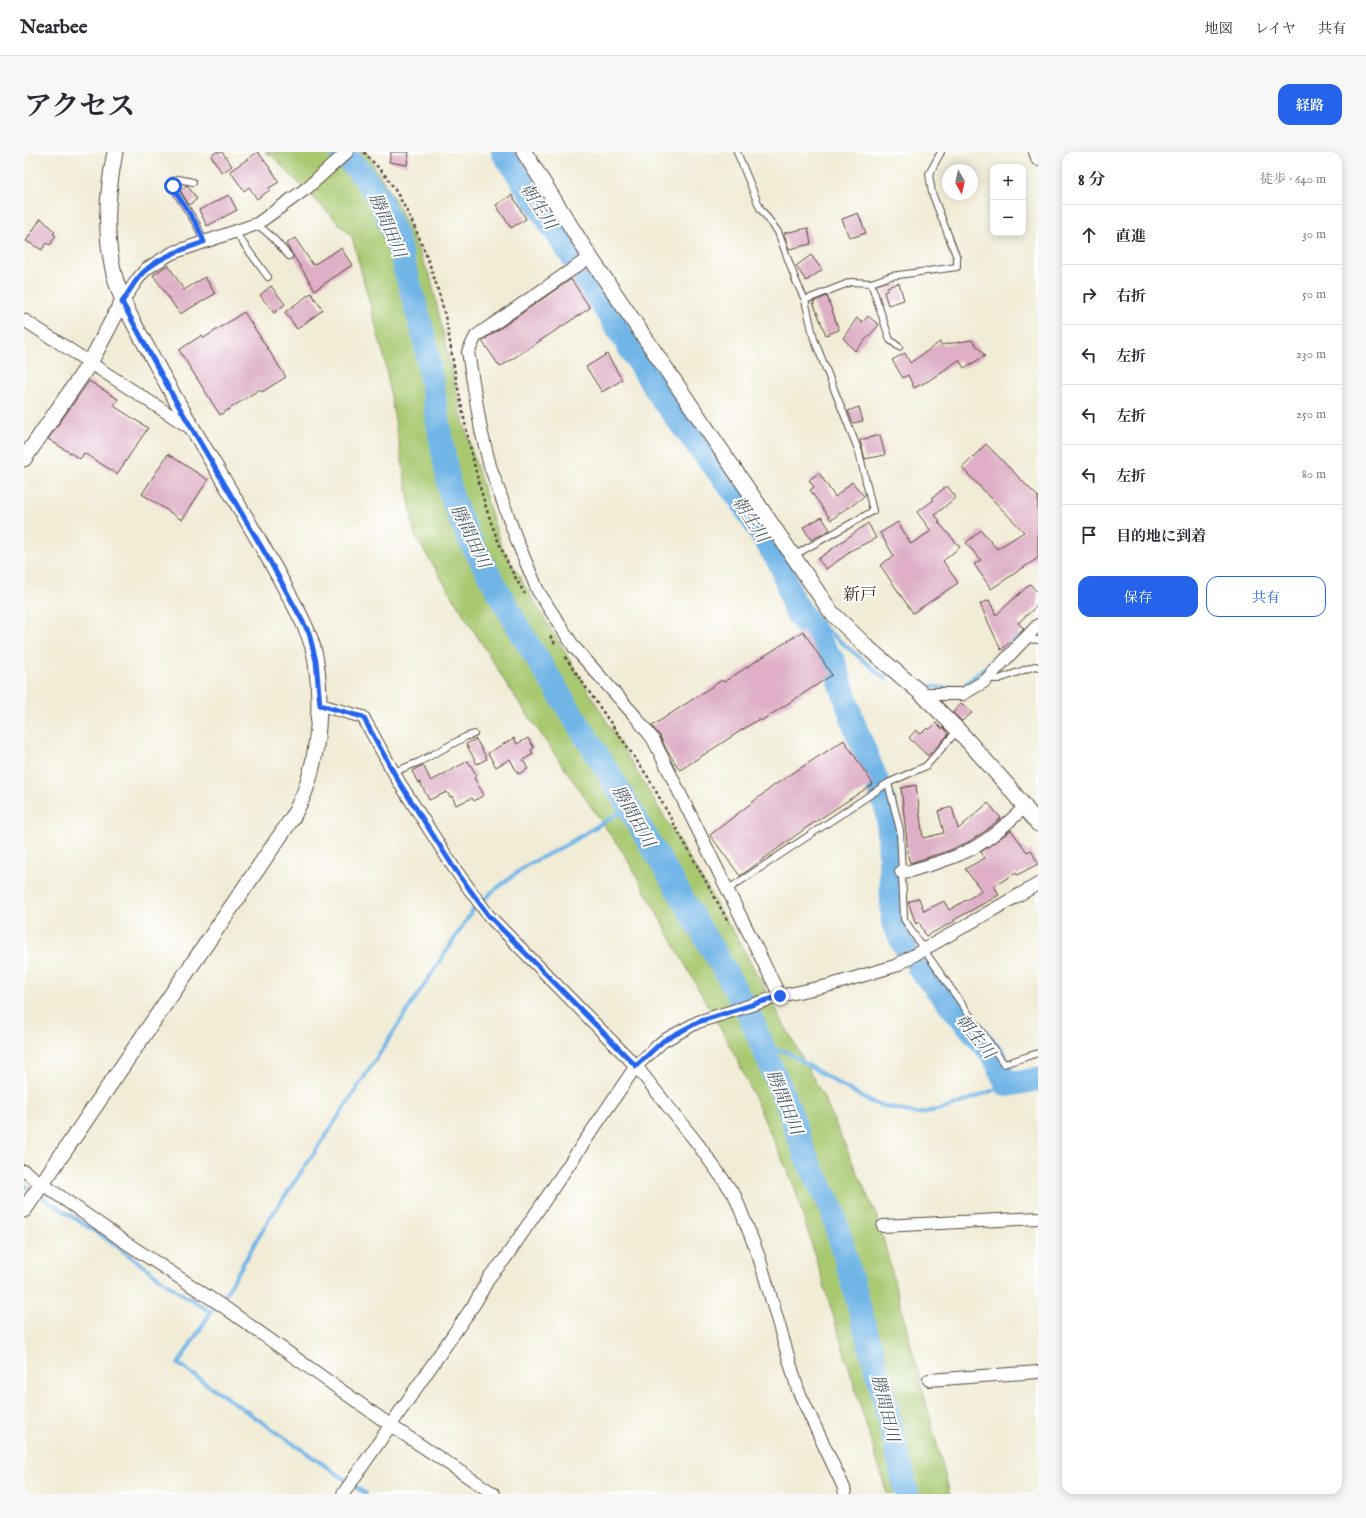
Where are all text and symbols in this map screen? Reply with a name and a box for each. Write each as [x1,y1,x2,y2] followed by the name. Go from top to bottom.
[20,16,87,40] text: Nearbee
[1205,20,1233,38] text: 地図
[1255,20,1296,38] text: レイヤ
[1318,20,1346,38] text: 共有
[1278,84,1342,125] button: 経路
[24,90,135,125] text: アクセス
[942,164,978,200] north arrow
[990,164,1026,236] map controls
[990,164,1026,200] button: +
[1078,170,1105,191] text: 8 分
[1260,171,1326,188] text: 徒歩 · 640 m
[164,177,182,195] route start
[515,180,562,236] water label: 朝生川
[364,190,410,263] water label: 勝間田川
[990,200,1026,236] button: −
[1078,224,1100,246] icon: ahead
[1302,226,1326,243] text: 30 m
[1116,227,1146,246] text: 直進
[1078,284,1100,306] icon: right
[1302,286,1326,303] text: 50 m
[1116,287,1146,306] text: 右折
[1078,344,1100,366] icon: left
[1296,346,1326,363] text: 230 m
[1116,347,1146,366] text: 左折
[1078,404,1100,426] icon: left
[1296,406,1326,423] text: 250 m
[1116,407,1146,426] text: 左折
[1078,464,1100,486] icon: left
[1302,466,1326,483] text: 80 m
[1116,467,1146,486] text: 左折
[727,493,774,549] water label: 朝生川
[445,501,495,574] water label: 勝間田川
[1078,524,1100,546] icon: arrive
[1116,527,1206,546] text: 目的地に到着
[1078,576,1198,617] button: 保存
[1206,576,1326,617] button: 共有
[843,585,877,606] district label: 新戸
[607,782,660,853] water label: 勝間田川
[771,987,789,1005] route end
[951,1011,1000,1065] water label: 朝生川
[761,1067,807,1140] water label: 勝間田川
[866,1373,903,1446] water label: 勝間田川

